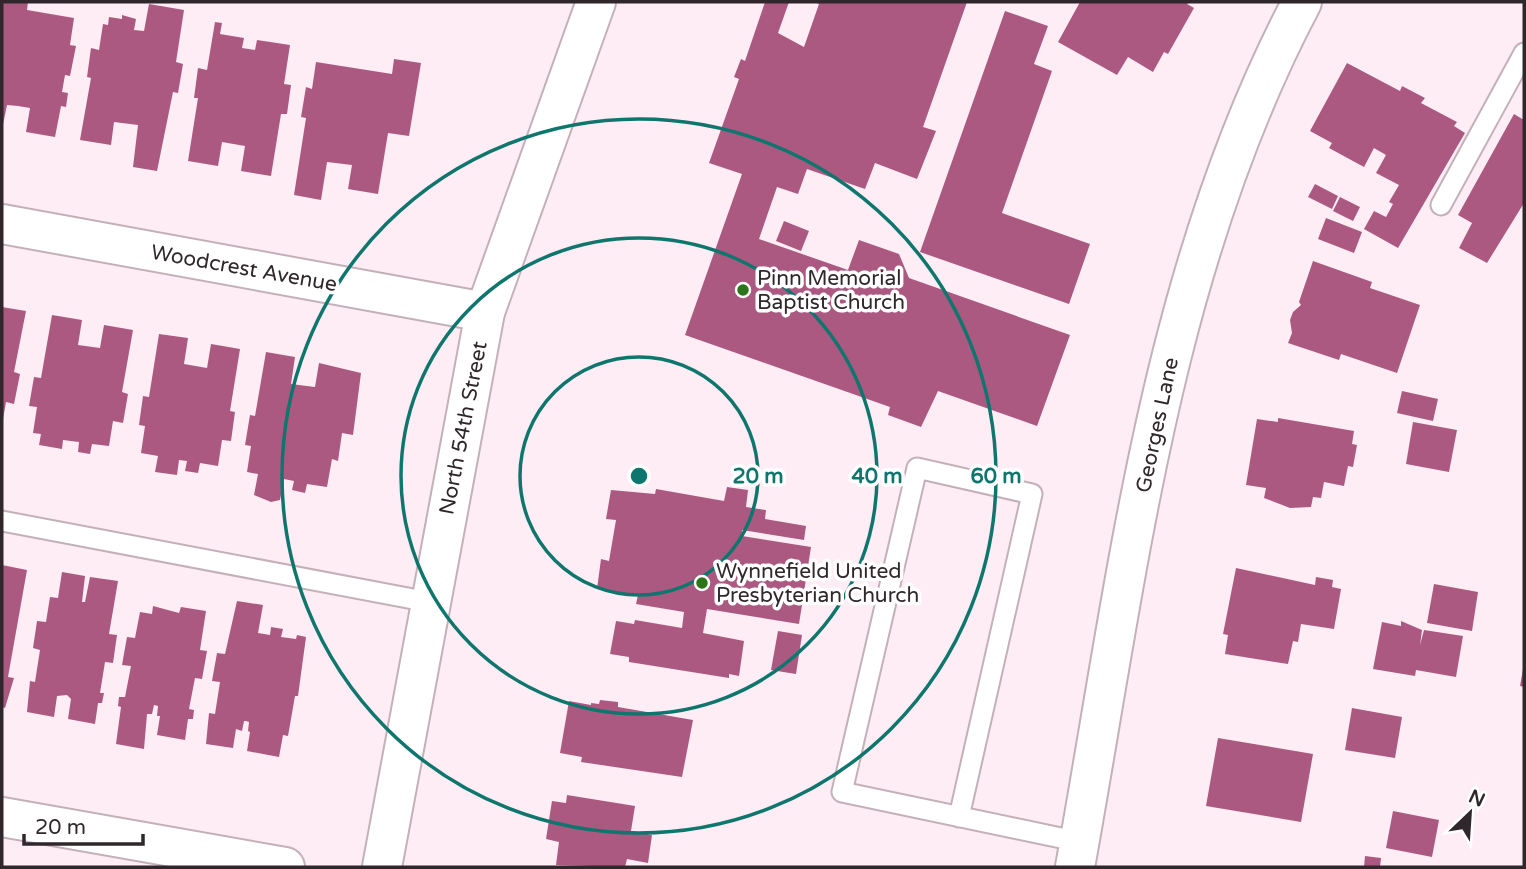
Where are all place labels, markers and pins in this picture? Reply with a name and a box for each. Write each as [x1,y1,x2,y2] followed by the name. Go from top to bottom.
[757,266,905,315] place label: Pinn Memorial Baptist Church
[735,282,751,298] marker: Pinn Memorial Baptist Church
[627,464,651,488] centre of rings
[716,559,919,608] place label: Wynnefield United Presbyterian Church
[694,575,710,591] marker: Wynnefield United Presbyterian Church

